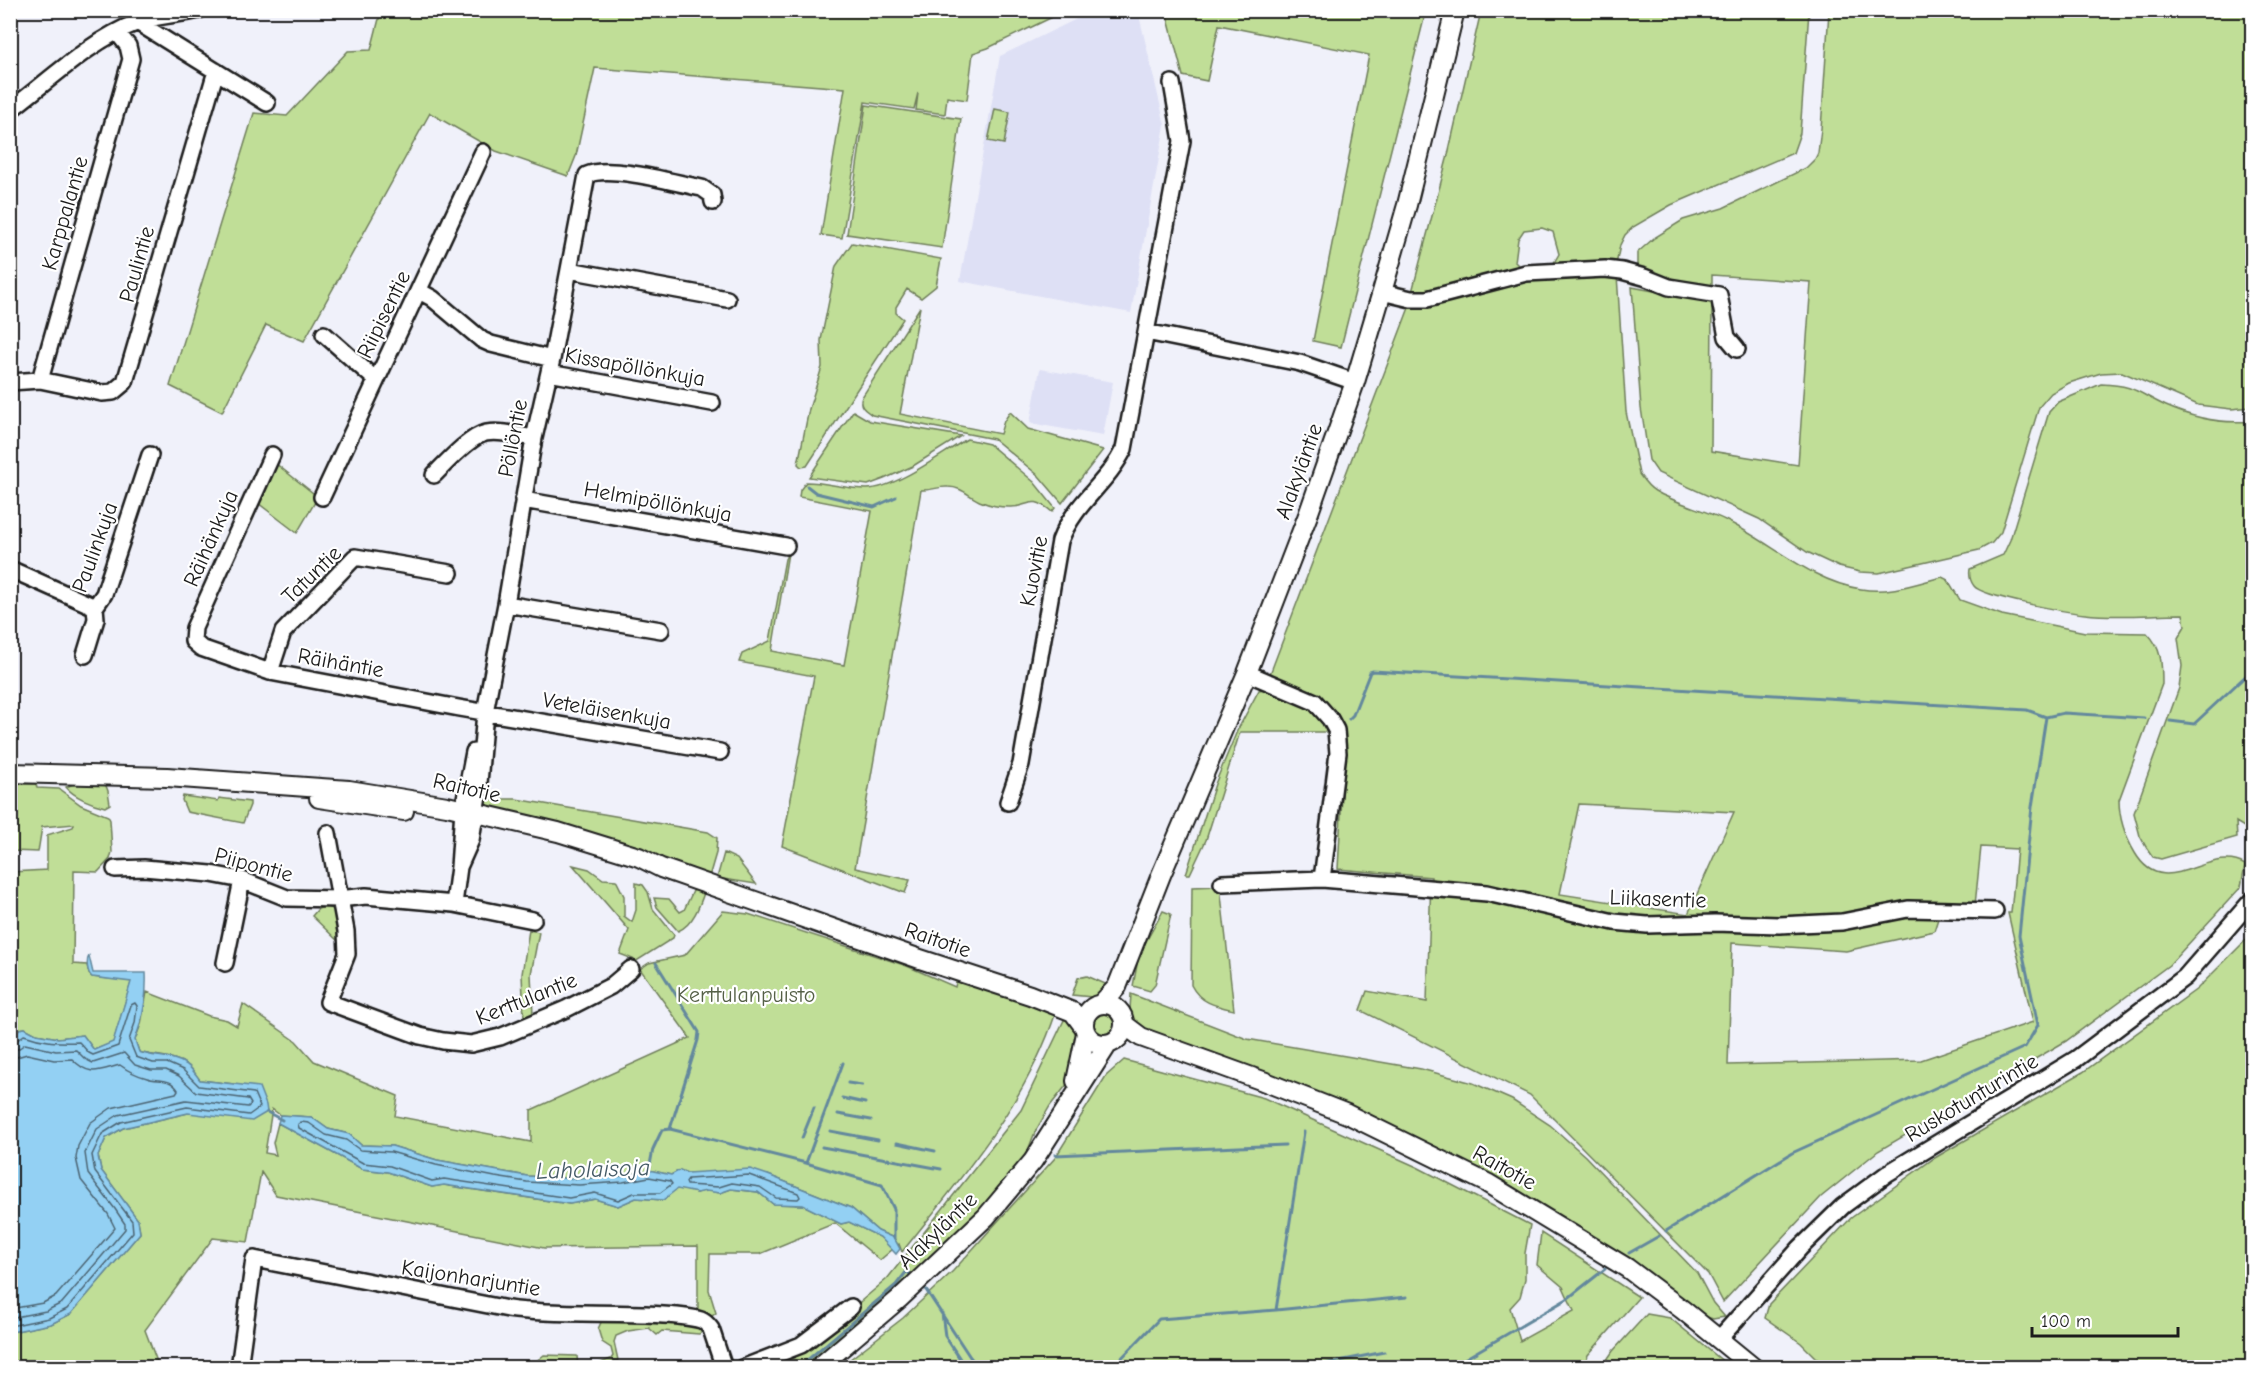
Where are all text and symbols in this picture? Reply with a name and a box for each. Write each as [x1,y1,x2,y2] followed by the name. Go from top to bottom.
[36,153,94,273] street label: Karppalantie
[114,223,160,305] street label: Paulintie
[352,266,416,363] street label: Riipisentie
[563,342,707,392] street label: Kissapöllönkuja
[493,397,533,479] street label: Pöllöntie
[1270,420,1328,523] street label: Alakyläntie
[582,476,734,528] street label: Helmipöllönkuja
[178,486,244,591] street label: Räihänkuja
[67,499,123,596] street label: Paulinkuja
[1014,534,1054,609] street label: Kuovitie
[276,540,347,609] street label: Tatuntie
[296,643,386,683] street label: Räihäntie
[541,687,673,735] street label: Veteläisenkuja
[430,768,503,808] street label: Raitotie
[212,842,296,888] street label: Piipontie
[1609,884,1707,914] street label: Liikasentie
[901,916,974,963] street label: Raitotie
[472,967,581,1031] street label: Kerttulantie
[677,982,815,1008] park label: Kerttulanpuisto
[1900,1048,2043,1148] street label: Ruskotunturintie
[1468,1140,1541,1196] street label: Raitotie
[536,1153,650,1185] water label: Laholaisoja
[893,1187,983,1275] street label: Alakyläntie
[399,1254,542,1302] street label: Kaijonharjuntie
[2032,1300,2178,1338] scale bar
[2041,1311,2091,1332] text: 100 m

